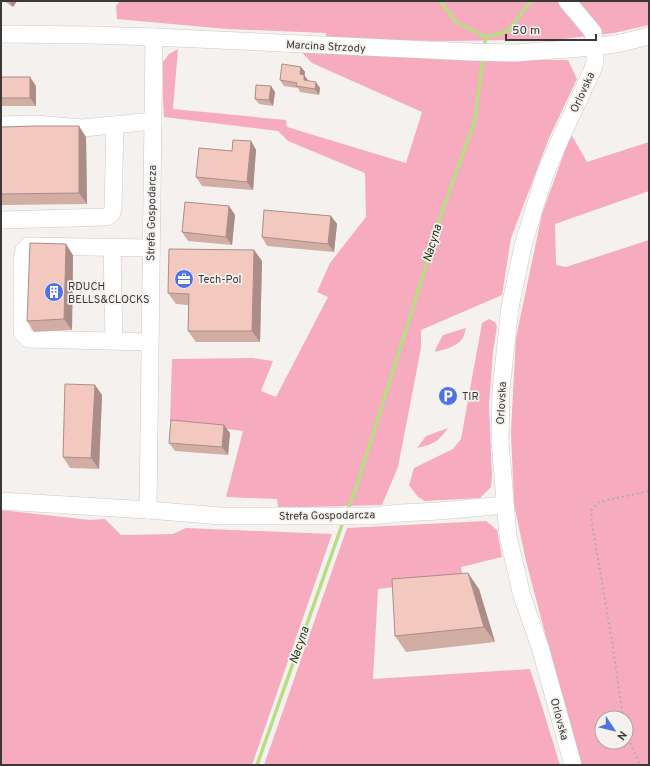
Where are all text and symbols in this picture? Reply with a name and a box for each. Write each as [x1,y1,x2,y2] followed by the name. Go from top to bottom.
[506,16,596,42] scale bar
[512,23,540,39] text: 50 m
[286,38,366,56] street label: Marcina Strzody
[567,70,598,115] street label: Orlovska
[144,165,160,261] street label: Strefa Gospodarcza
[420,222,446,264] water label: Nacyna
[173,268,195,290] office icon: Tech-Pol
[198,273,241,287] place label: Tech-Pol
[68,280,150,307] place label: RDUCH BELLS&CLOCKS
[43,281,65,303] building icon: RDUCH BELLS&CLOCKS
[494,381,510,425] street label: Orlovska
[437,385,459,407] parking icon: TIR
[462,390,479,404] place label: TIR
[279,508,375,524] street label: Strefa Gospodarcza
[286,624,314,666] water label: Nacyna
[547,697,571,742] street label: Orlovska
[594,710,634,750] north arrow
[613,728,629,742] text: N

